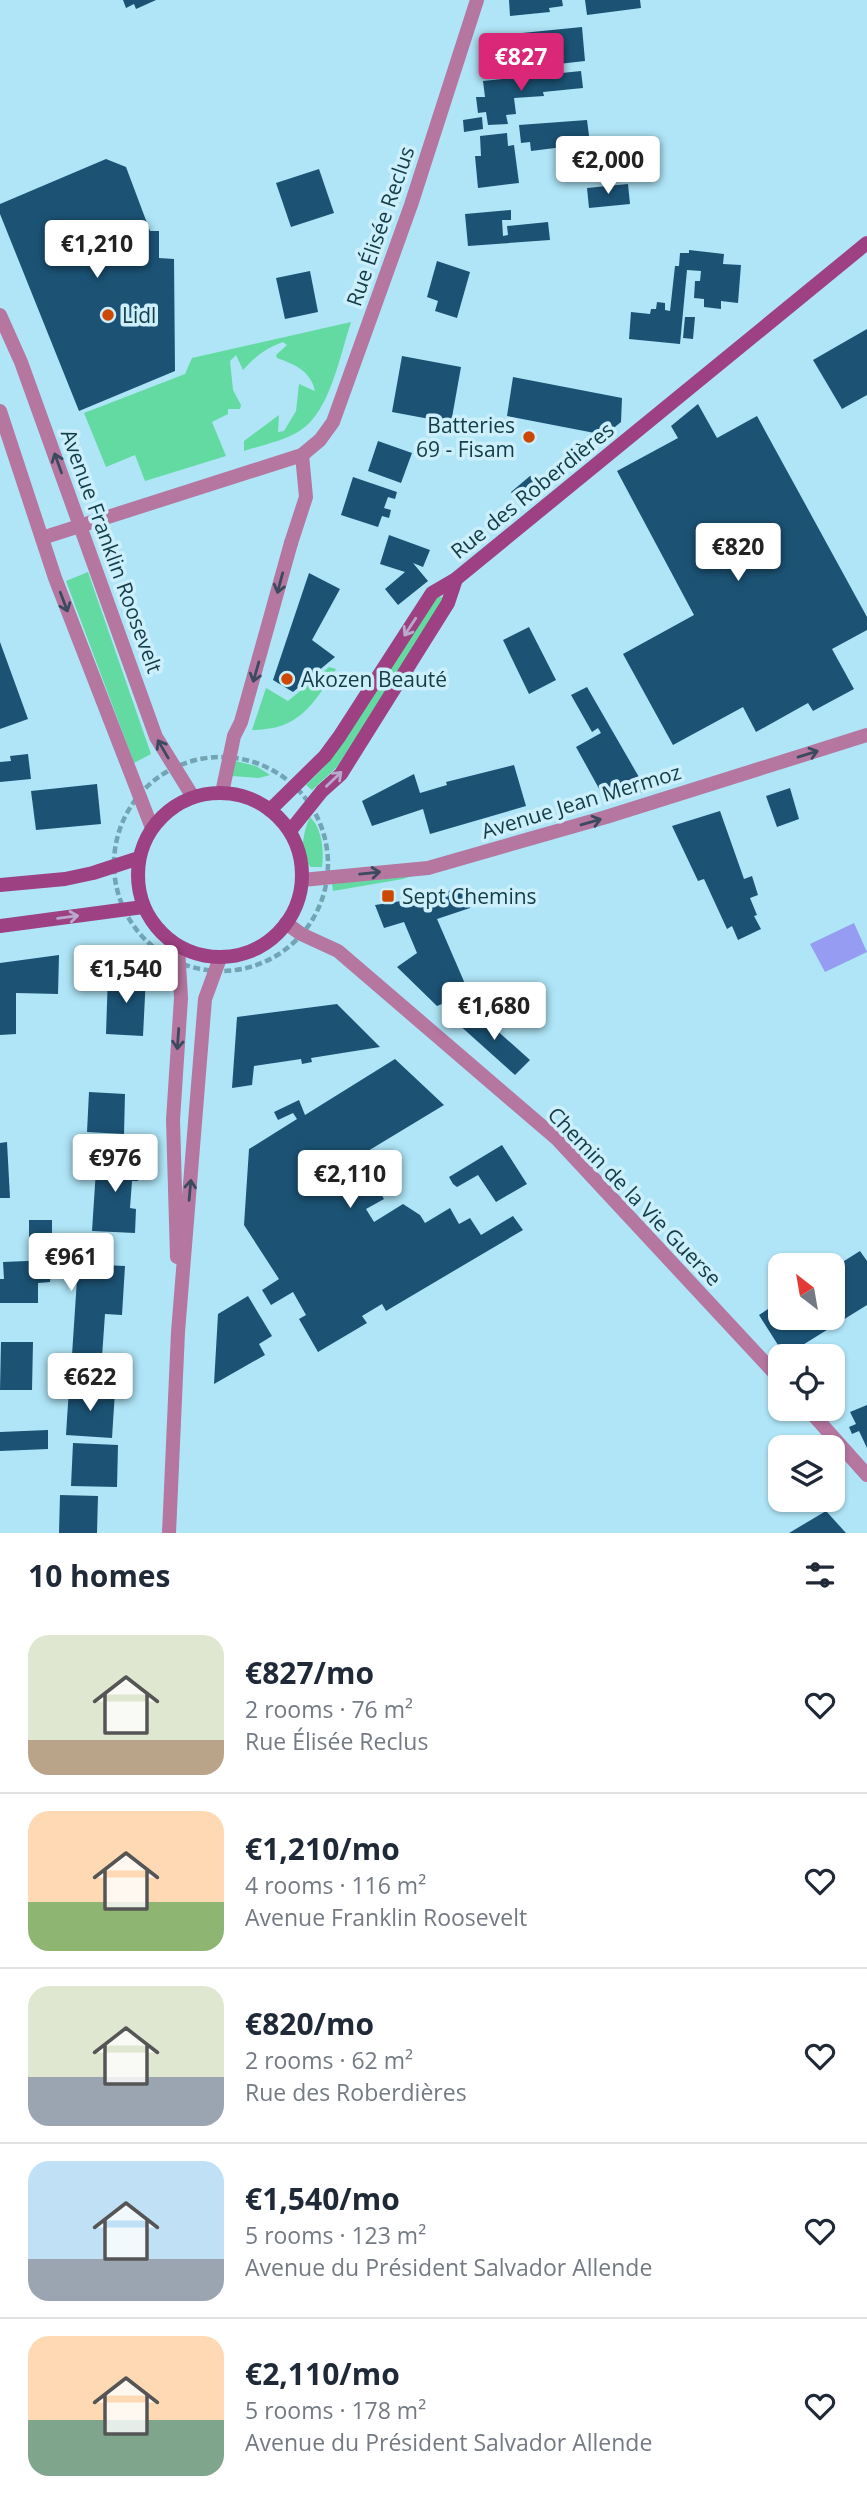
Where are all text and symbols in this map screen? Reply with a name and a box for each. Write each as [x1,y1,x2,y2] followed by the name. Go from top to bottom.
[480,34,562,93] pin: €827
[495,40,547,72] text: €827
[551,136,665,196] pin: €2,000
[340,142,420,310] street label: Rue Élisée Reclus
[572,143,644,175] text: €2,000
[40,220,154,280] pin: €1,210
[61,227,133,259] text: €1,210
[122,301,156,329] place label: Lidl
[100,307,116,323] marker: Lidl
[416,411,515,463] place label: Batteries 69 - Fisam
[445,415,619,565] street label: Rue des Roberdières
[55,425,169,677] street label: Avenue Franklin Roosevelt
[521,429,537,445] marker: Batteries 69 - Fisam
[51,452,64,474] one-way arrow
[697,524,779,583] pin: €820
[712,530,764,562] text: €820
[273,572,286,594] one-way arrow
[59,591,72,613] one-way arrow
[403,617,417,636] one-way arrow
[248,661,261,683] one-way arrow
[301,665,447,693] place label: Akozen Beauté
[279,671,295,687] marker: Akozen Beauté
[156,740,170,760] one-way arrow
[797,746,819,759] one-way arrow
[478,757,684,845] street label: Avenue Jean Mermoz
[325,771,342,788] one-way arrow
[580,814,602,827] one-way arrow
[358,866,381,879] one-way arrow
[402,882,537,910] place label: Sept Chemins
[380,888,396,904] marker: Sept Chemins
[56,910,79,923] one-way arrow
[69,946,183,1005] pin: €1,540
[90,952,162,984] text: €1,540
[437,982,551,1042] pin: €1,680
[458,989,530,1021] text: €1,680
[171,1027,184,1050] one-way arrow
[542,1100,728,1292] street label: Chemin de la Vie Guerse
[74,1134,156,1194] pin: €976
[89,1141,141,1173] text: €976
[293,1150,407,1210] pin: €2,110
[314,1157,386,1189] text: €2,110
[184,1180,197,1202] one-way arrow
[30,1234,112,1293] pin: €961
[45,1240,97,1272] text: €961
[768,1253,845,1330] north arrow
[768,1253,845,1512] map controls
[768,1344,845,1421] button: locate
[49,1354,131,1413] pin: €622
[64,1360,116,1392] text: €622
[768,1435,845,1512] button: layers
[28,1555,171,1596] text: 10 homes
[801,1556,839,1594] icon: filters
[245,1652,374,1693] text: €827/mo
[84,1663,168,1747] icon: home
[801,1686,839,1724] icon: heart
[245,1693,413,1725] text: 2 rooms · 76 m²
[245,1725,428,1757] text: Rue Élisée Reclus
[245,1828,400,1869] text: €1,210/mo
[84,1839,168,1923] icon: home
[801,1862,839,1900] icon: heart
[245,1869,426,1901] text: 4 rooms · 116 m²
[245,1901,527,1933] text: Avenue Franklin Roosevelt
[245,2003,374,2044] text: €820/mo
[84,2014,168,2098] icon: home
[801,2037,839,2075] icon: heart
[245,2044,413,2076] text: 2 rooms · 62 m²
[245,2076,467,2108] text: Rue des Roberdières
[245,2178,400,2219] text: €1,540/mo
[84,2189,168,2273] icon: home
[801,2212,839,2250] icon: heart
[245,2219,426,2251] text: 5 rooms · 123 m²
[245,2251,652,2283] text: Avenue du Président Salvador Allende
[245,2353,400,2394] text: €2,110/mo
[84,2364,168,2448] icon: home
[801,2387,839,2425] icon: heart
[245,2394,426,2426] text: 5 rooms · 178 m²
[245,2426,652,2458] text: Avenue du Président Salvador Allende

